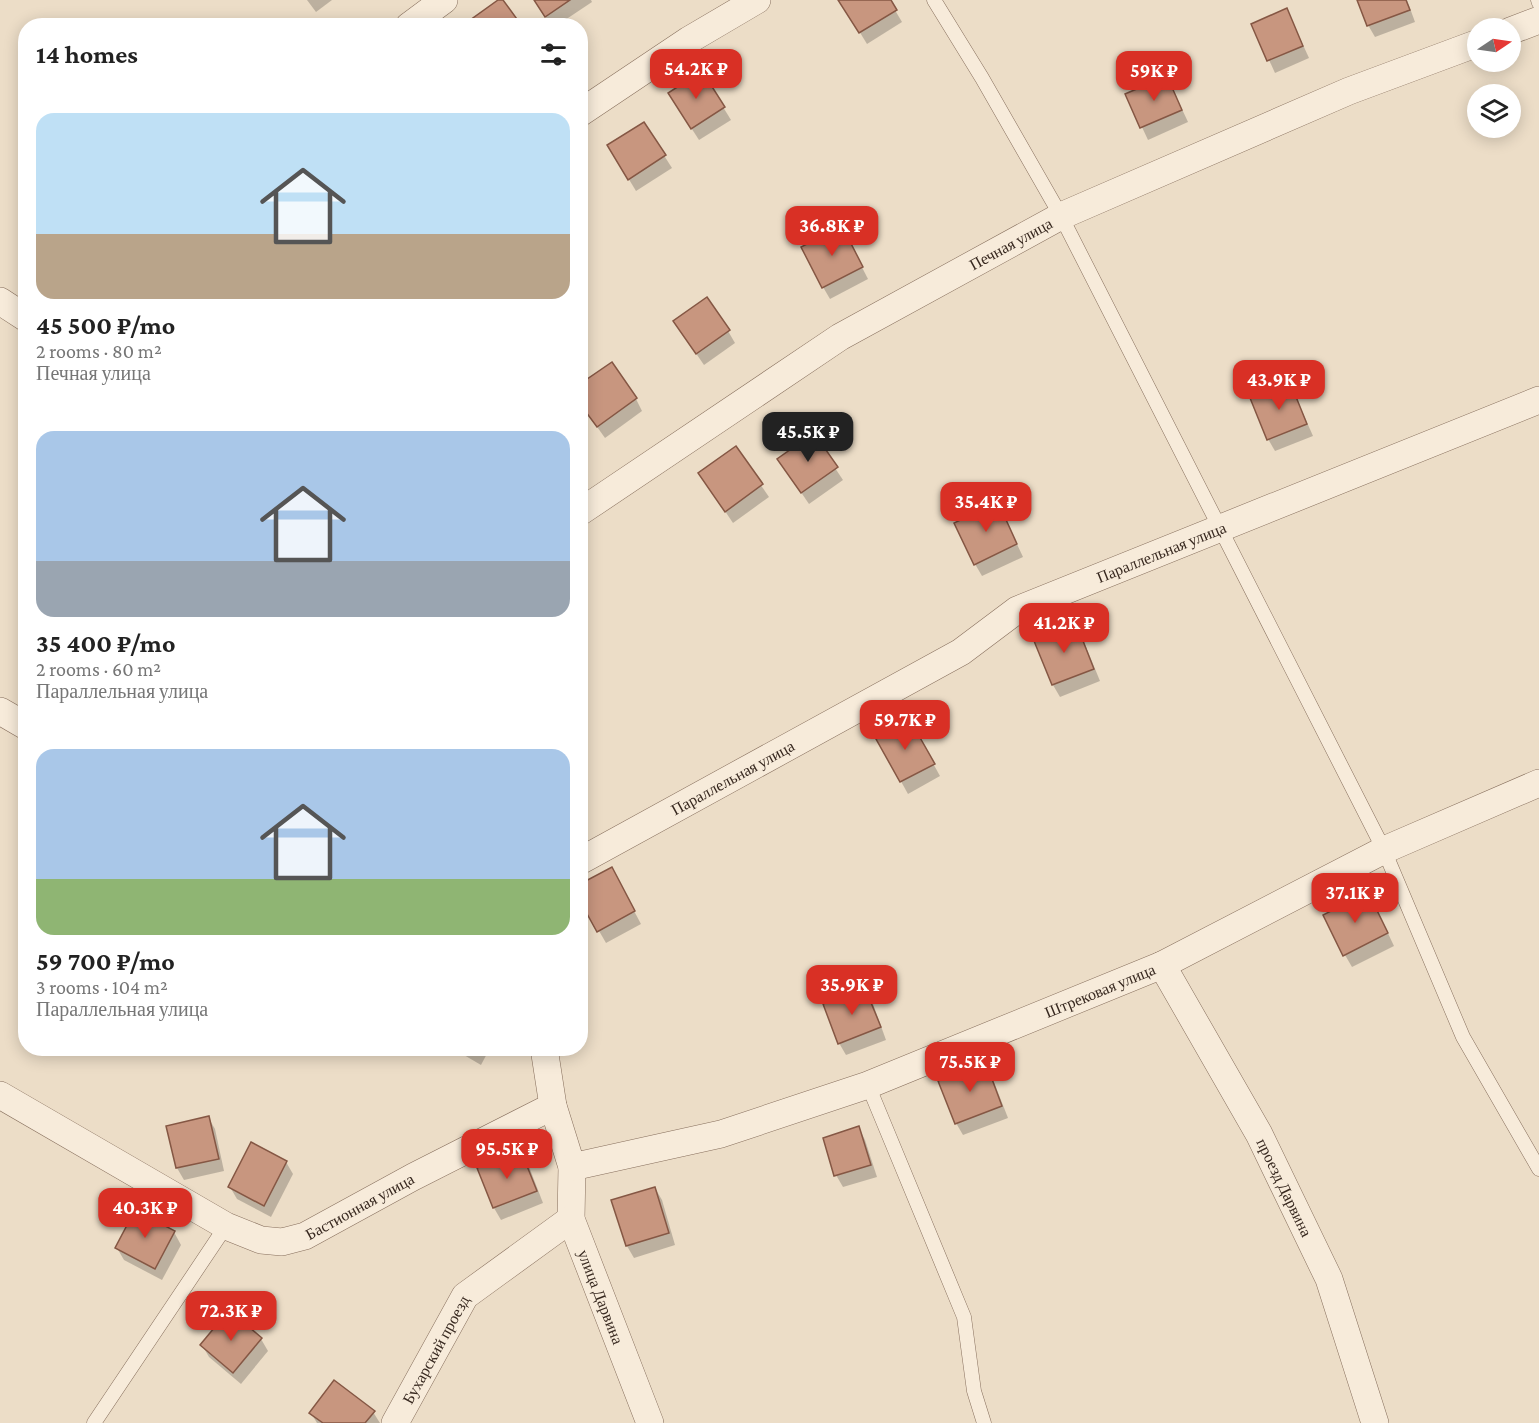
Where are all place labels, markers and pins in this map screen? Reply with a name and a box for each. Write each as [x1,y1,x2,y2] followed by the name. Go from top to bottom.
[641,49,751,100] pin: 54.2K ₽
[1112,51,1196,102] pin: 59K ₽
[777,206,887,257] pin: 36.8K ₽
[1224,360,1334,411] pin: 43.9K ₽
[753,412,863,463] pin: 45.5K ₽
[931,482,1041,533] pin: 35.4K ₽
[1009,603,1119,654] pin: 41.2K ₽
[850,700,960,751] pin: 59.7K ₽
[1300,873,1410,924] pin: 37.1K ₽
[797,965,907,1016] pin: 35.9K ₽
[915,1042,1025,1093] pin: 75.5K ₽
[452,1129,562,1180] pin: 95.5K ₽
[90,1188,200,1239] pin: 40.3K ₽
[176,1291,286,1342] pin: 72.3K ₽

